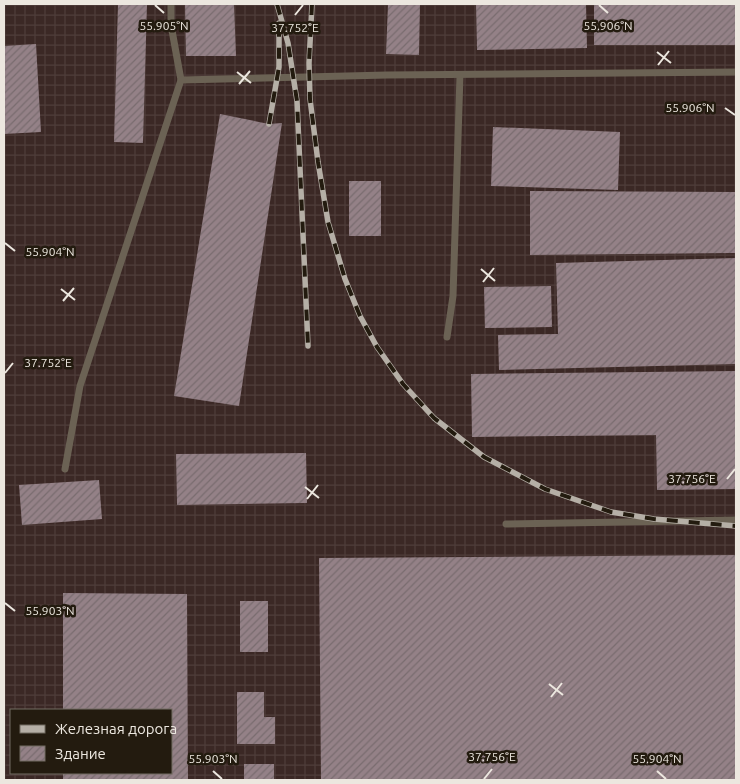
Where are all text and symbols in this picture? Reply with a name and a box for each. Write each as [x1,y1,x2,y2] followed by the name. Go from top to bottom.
[139,19,189,32] text: 55.905°N
[583,19,633,32] text: 55.906°N
[271,21,319,34] text: 37.752°E
[665,101,715,114] text: 55.906°N
[25,245,75,258] text: 55.904°N
[24,356,72,369] text: 37.752°E
[668,472,716,485] text: 37.756°E
[25,604,75,617] text: 55.903°N
[10,709,172,774] legend
[55,720,177,737] text: Железная дорога
[55,745,106,762] text: Здание
[468,750,516,763] text: 37.756°E
[188,752,238,765] text: 55.903°N
[632,752,682,765] text: 55.904°N

